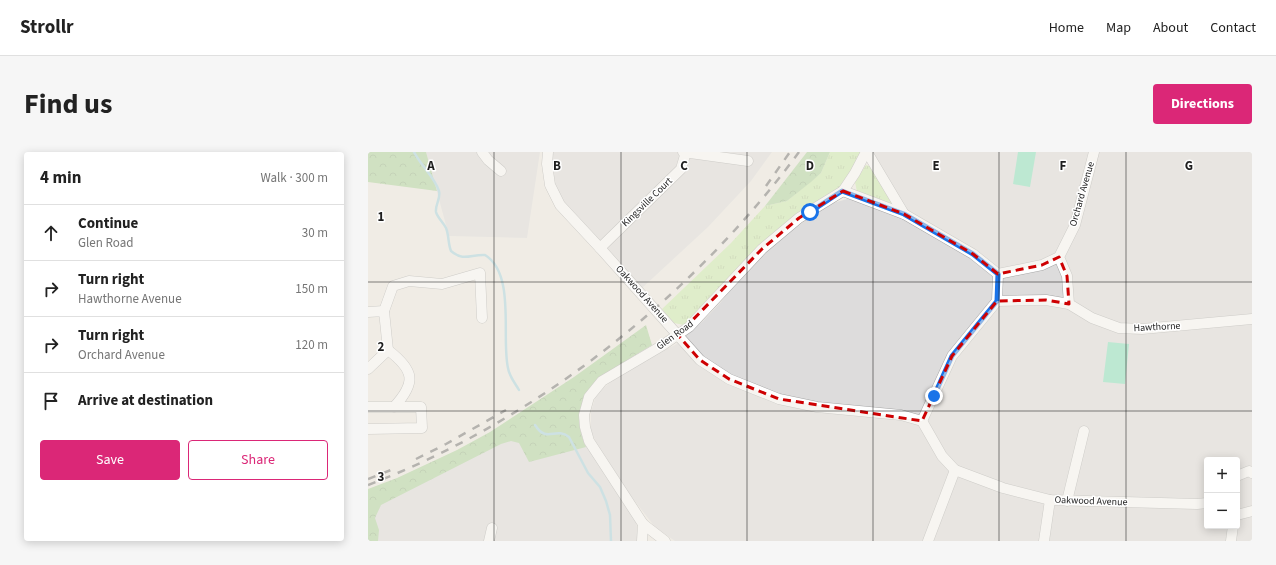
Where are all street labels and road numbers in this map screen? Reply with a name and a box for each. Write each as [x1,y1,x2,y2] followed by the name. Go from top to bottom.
[1066,160,1098,228] street label: Orchard Avenue
[619,174,676,230] street label: Kingsville Court
[612,262,672,326] street label: Oakwood Avenue
[654,317,696,353] street label: Glen Road
[1133,319,1181,335] street label: Hawthorne
[1054,493,1128,509] street label: Oakwood Avenue

